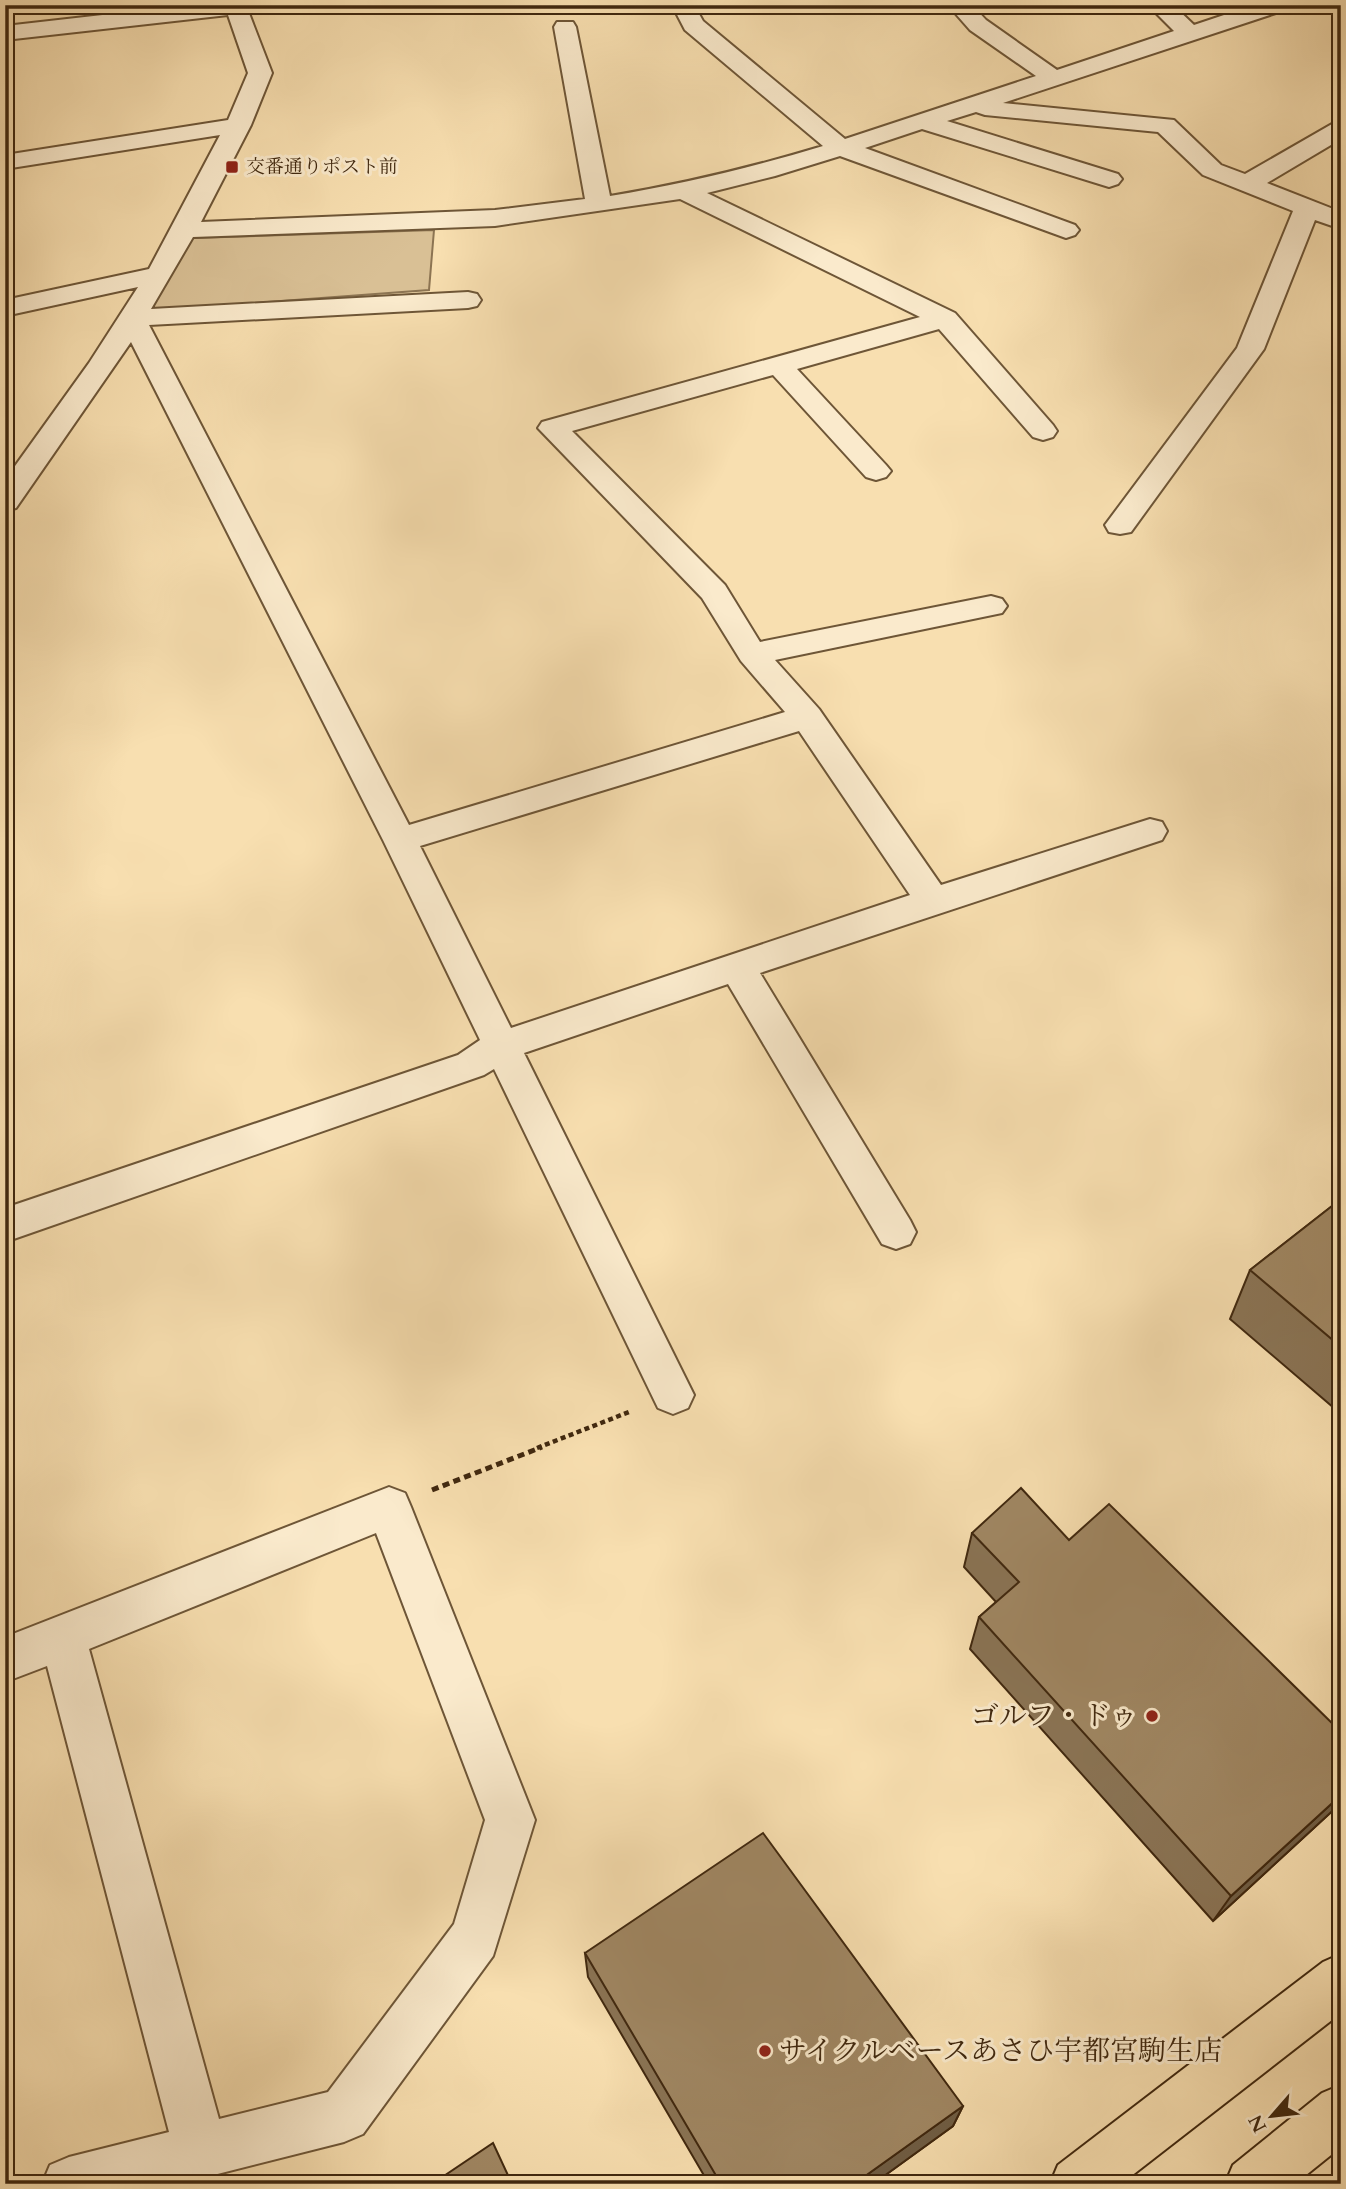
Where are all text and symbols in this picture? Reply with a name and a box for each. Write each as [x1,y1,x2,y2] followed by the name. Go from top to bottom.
[246,154,398,180] place label: 交番通りポスト前
[224,159,240,175] marker: 交番通りポスト前
[971,1697,1138,1735] place label: ゴルフ・ドゥ
[1144,1708,1160,1724] marker: ゴルフ・ドゥ
[779,2032,1222,2070] place label: サイクルベースあさひ宇都宮駒生店
[757,2043,773,2059] marker: サイクルベースあさひ宇都宮駒生店
[1238,2080,1308,2150] north arrow
[1242,2110,1273,2137] text: N

